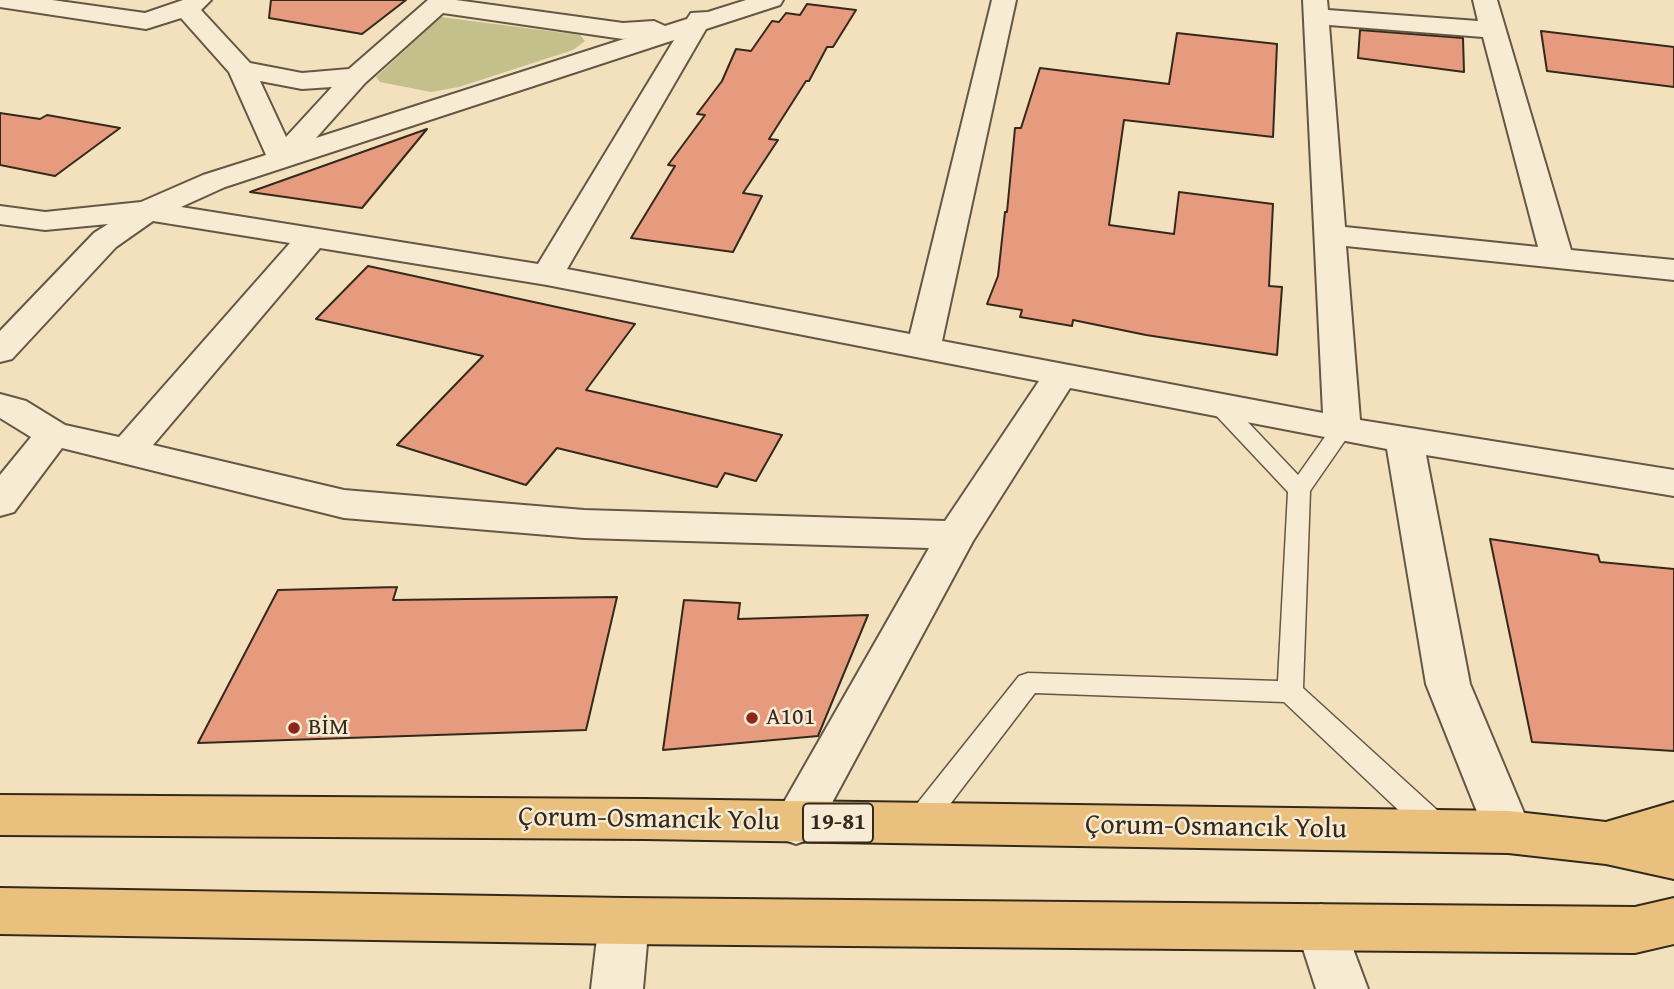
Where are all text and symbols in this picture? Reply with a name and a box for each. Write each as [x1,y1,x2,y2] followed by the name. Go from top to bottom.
[766,704,815,732] place label: A101
[744,710,760,726] marker: A101
[308,714,349,742] place label: BİM
[286,720,302,736] marker: BİM
[518,801,780,839] street label: Çorum-Osmancık Yolu
[803,804,873,842] road number: 19-81
[1085,809,1347,847] street label: Çorum-Osmancık Yolu

